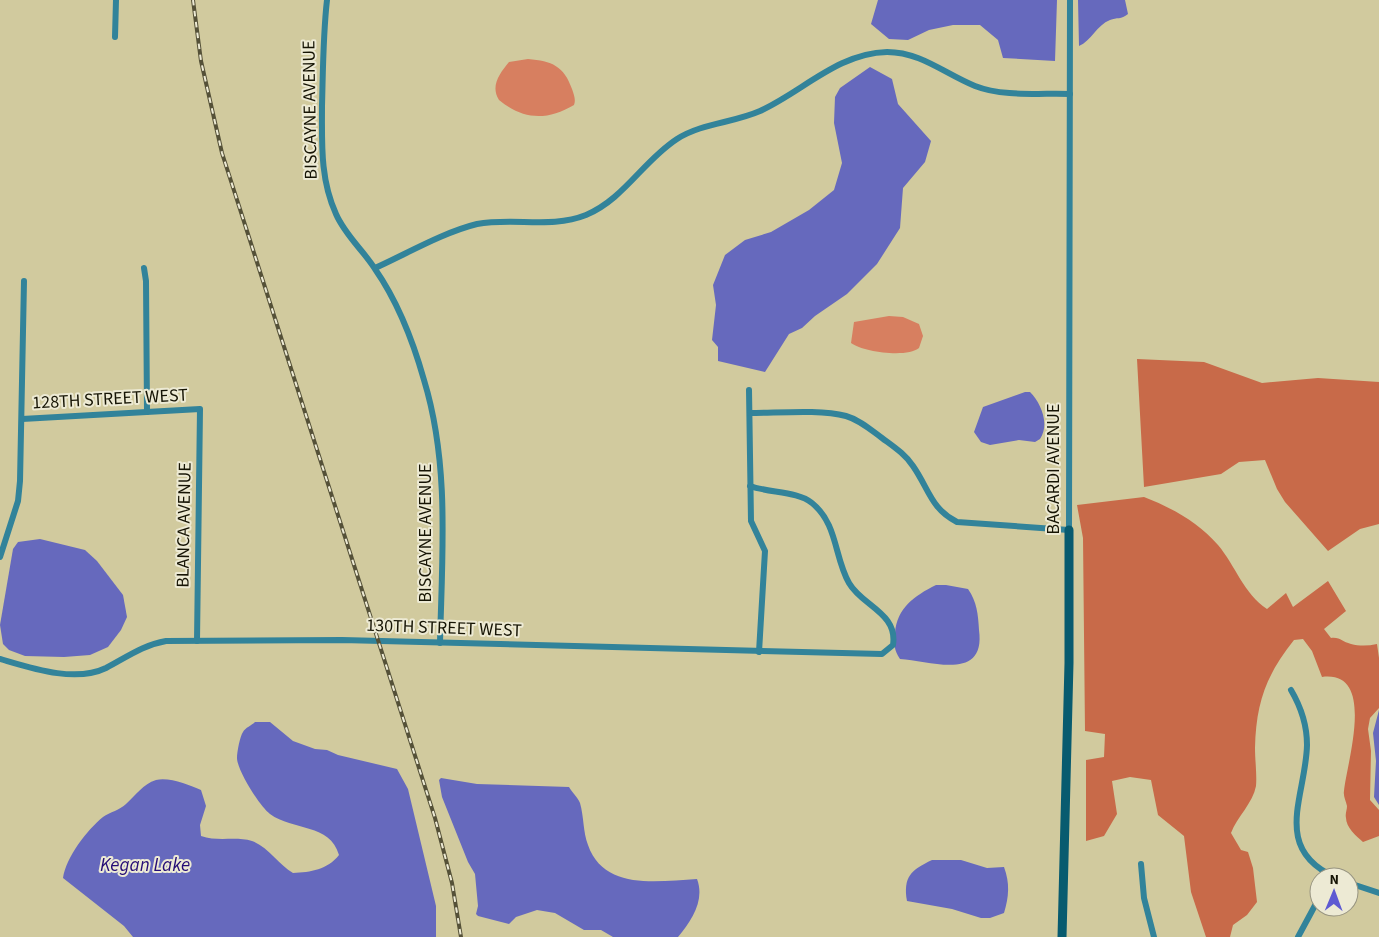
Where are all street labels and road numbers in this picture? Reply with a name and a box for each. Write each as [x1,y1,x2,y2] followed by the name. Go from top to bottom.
[296,40,324,180] street label: BISCAYNE AVENUE
[32,382,189,416] street label: 128TH STREET WEST
[1041,404,1066,534] street label: BACARDI AVENUE
[170,462,198,588] street label: BLANCA AVENUE
[413,463,438,603] street label: BISCAYNE AVENUE
[366,613,523,643] street label: 130TH STREET WEST

